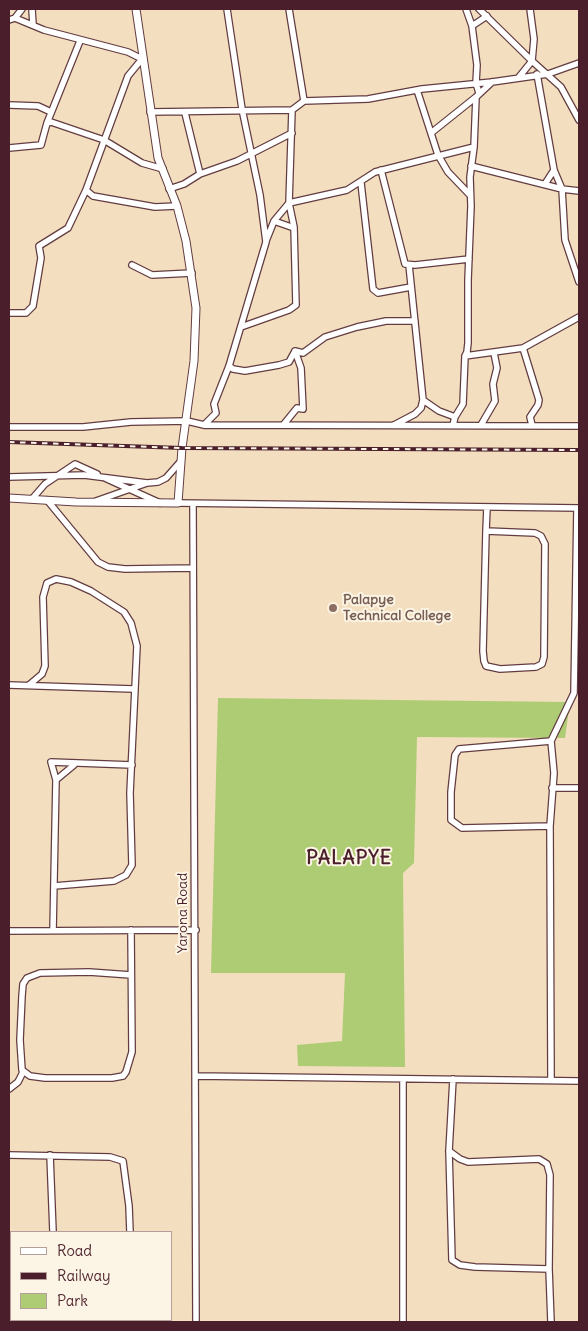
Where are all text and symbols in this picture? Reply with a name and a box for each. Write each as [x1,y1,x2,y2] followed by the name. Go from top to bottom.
[343,592,451,624] place label: Palapye Technical College
[327,602,339,614] marker: Palapye Technical College
[305,848,393,870] district label: PALAPYE
[175,873,191,953] street label: Yarona Road
[10,1231,172,1321] legend
[57,1241,92,1260] text: Road
[57,1266,111,1285] text: Railway
[57,1291,88,1310] text: Park

